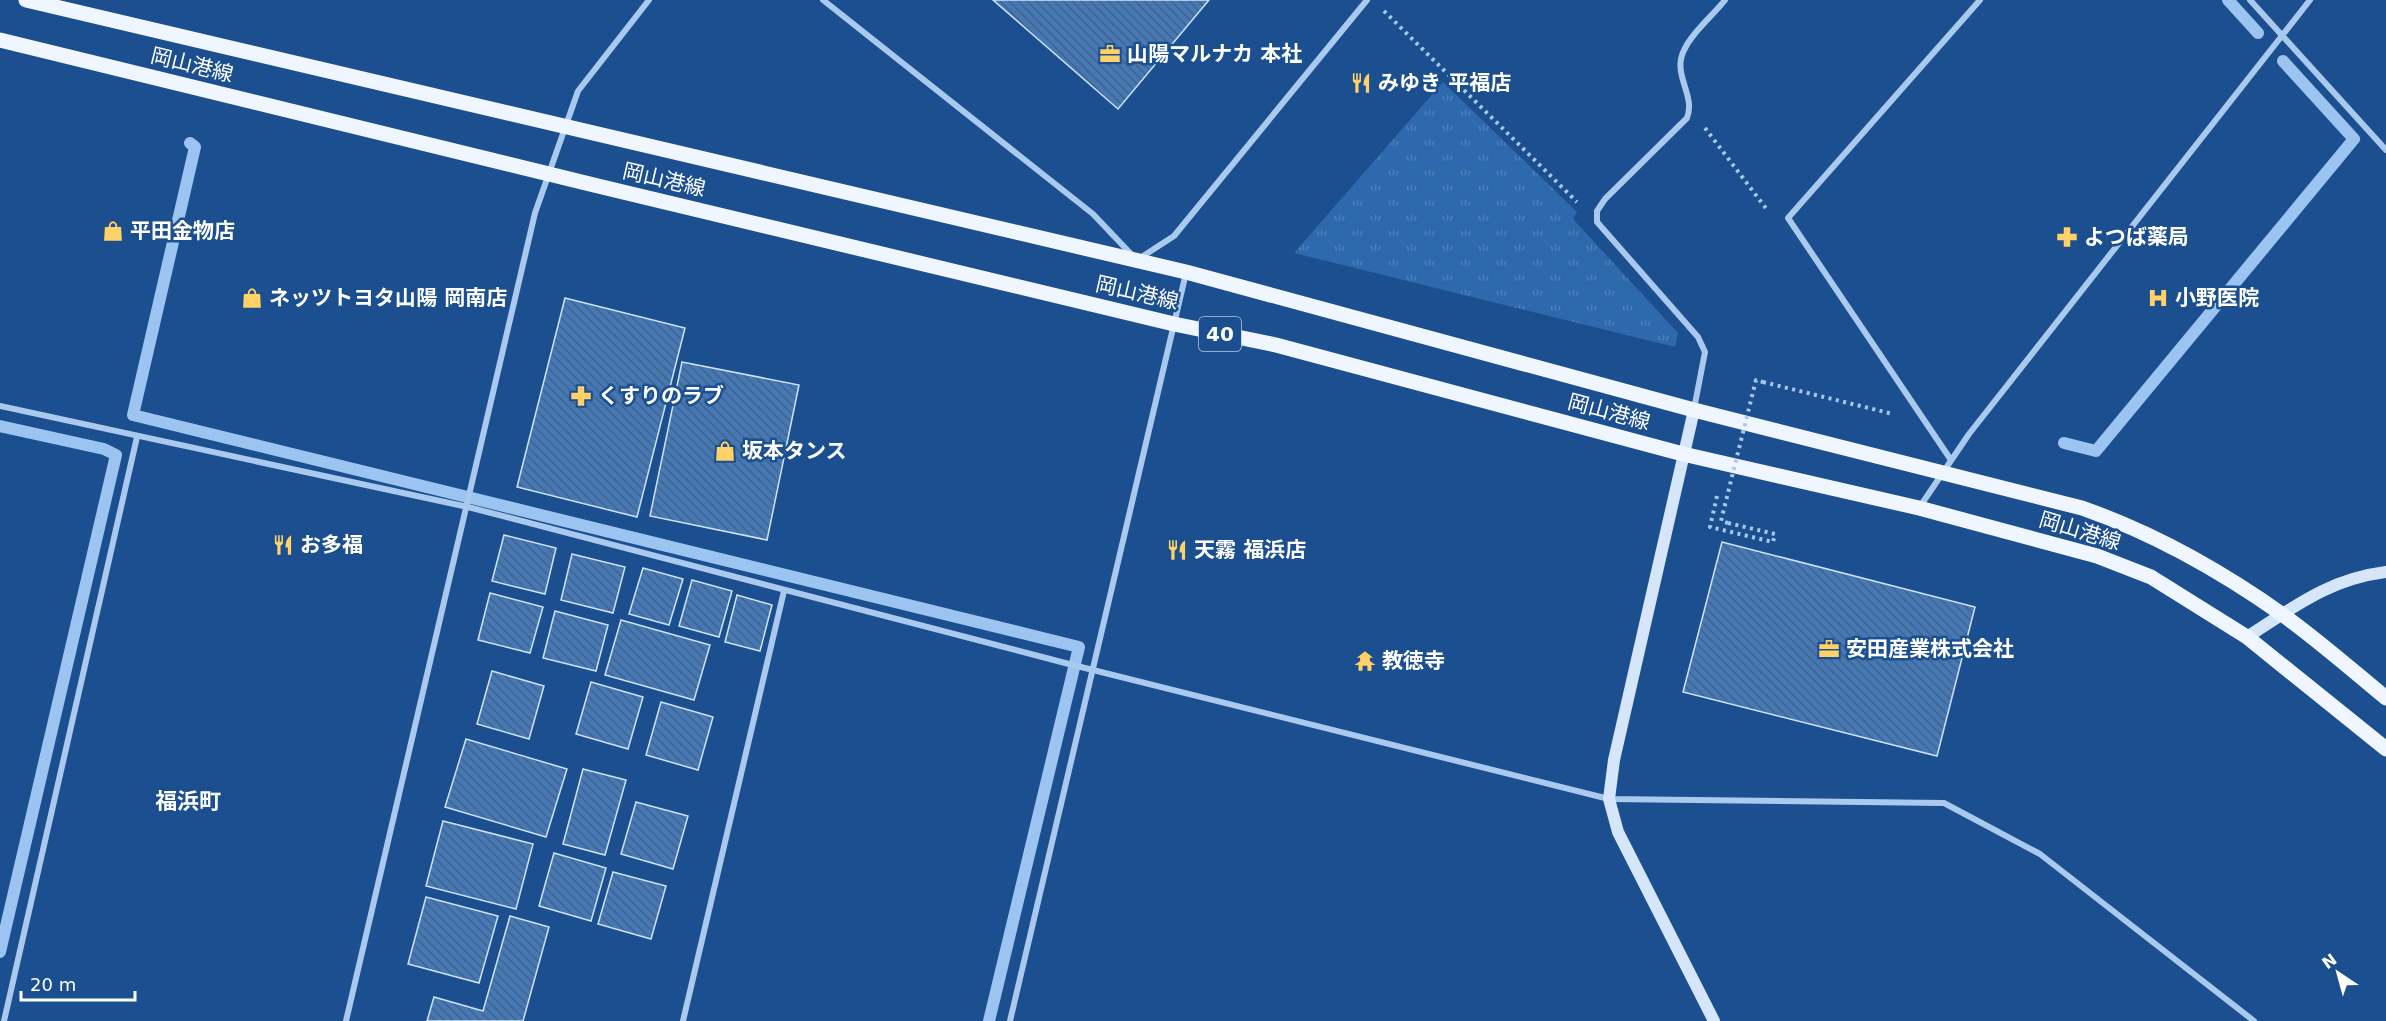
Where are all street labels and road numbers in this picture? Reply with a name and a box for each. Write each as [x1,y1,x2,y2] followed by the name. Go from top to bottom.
[148,43,236,87] street label: 岡山港線
[620,159,708,201] street label: 岡山港線
[1093,272,1181,314] street label: 岡山港線
[1199,317,1241,351] road number: 40
[1565,390,1653,434] street label: 岡山港線
[2036,507,2124,555] street label: 岡山港線

